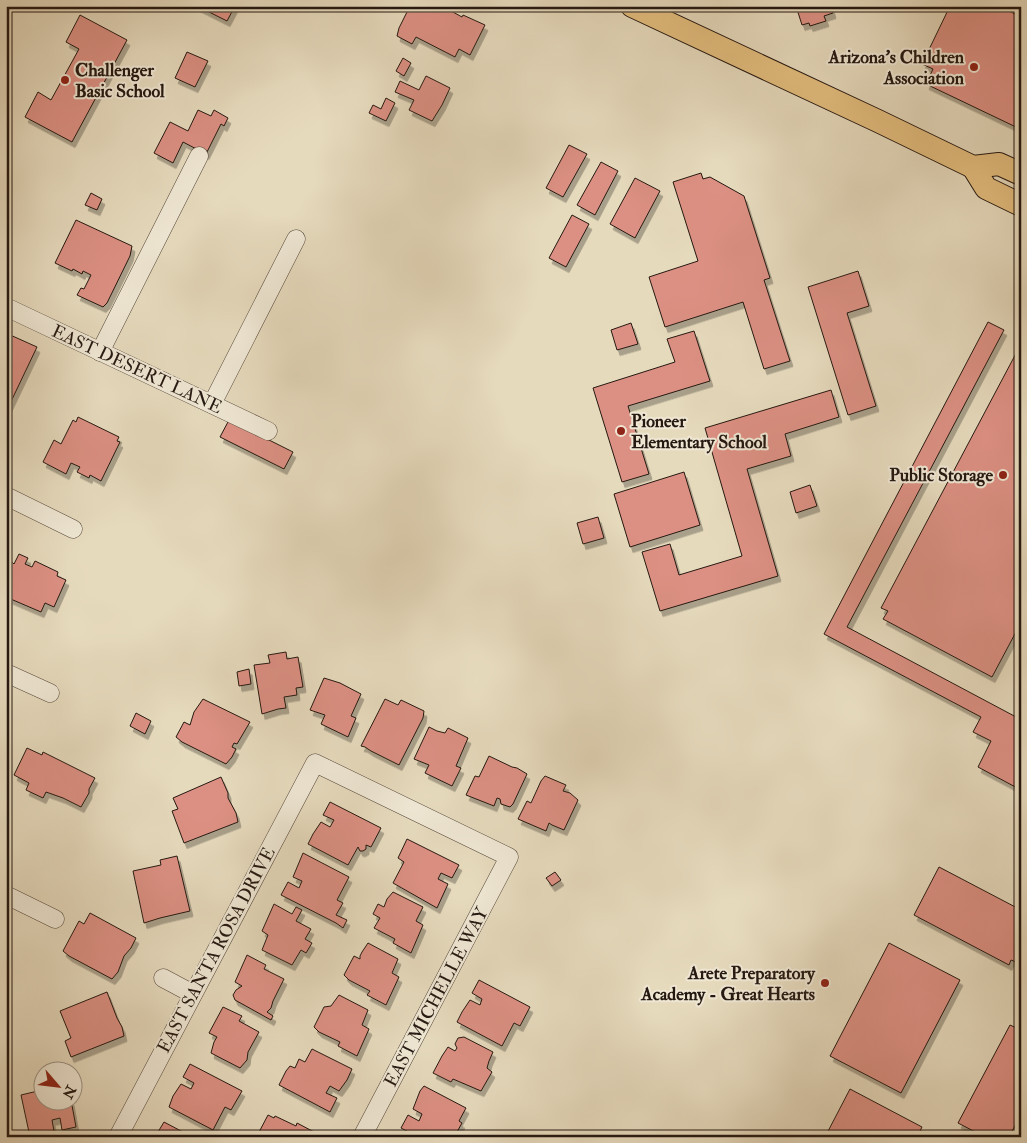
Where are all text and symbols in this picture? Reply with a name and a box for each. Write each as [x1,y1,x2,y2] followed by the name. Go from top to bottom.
[827,46,965,90] place label: Arizona's Children Association
[75,59,165,103] place label: Challenger Basic School
[968,61,980,73] marker: Arizona's Children Association
[59,74,71,86] marker: Challenger Basic School
[48,320,226,419] street label: EAST DESERT LANE
[631,410,767,454] place label: Pioneer Elementary School
[615,425,627,437] marker: Pioneer Elementary School
[889,464,993,487] place label: Public Storage
[997,469,1009,481] marker: Public Storage
[152,843,281,1057] street label: EAST SANTA ROSA DRIVE
[379,903,494,1091] street label: EAST MICHELLE WAY
[640,962,816,1006] place label: Arete Preparatory Academy - Great Hearts
[819,977,831,989] marker: Arete Preparatory Academy - Great Hearts
[32,1060,82,1110] north arrow
[58,1081,80,1102] text: N

